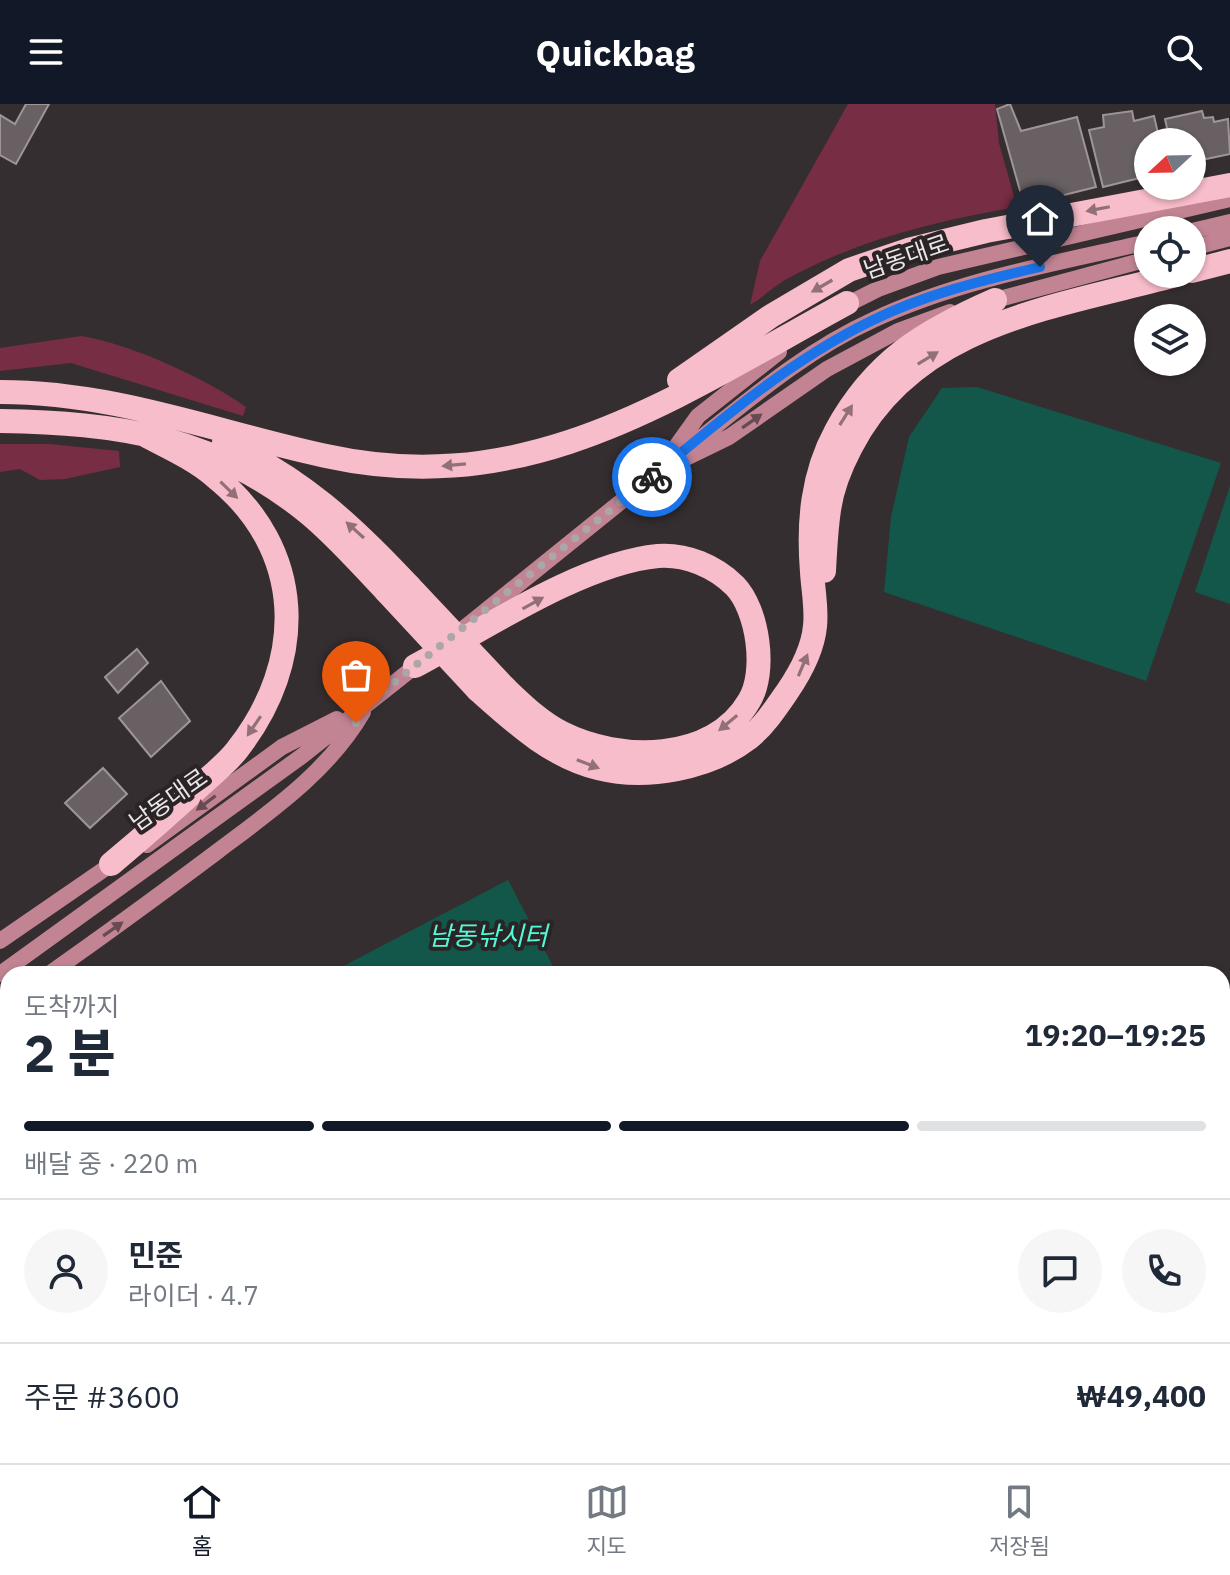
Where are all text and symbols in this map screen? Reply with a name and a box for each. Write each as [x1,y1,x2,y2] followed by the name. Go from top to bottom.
[535,29,695,76] text: Quickbag
[24,30,68,74] icon: menu
[1162,30,1206,74] icon: search
[1134,128,1206,200] north arrow
[1134,128,1206,376] map controls
[1006,185,1074,267] pin
[1018,197,1062,241] icon: home
[1085,203,1110,216] one-way arrow
[1134,216,1206,288] button: locate
[859,226,953,286] street label: 남동대로
[811,279,833,293] one-way arrow
[1134,304,1206,376] button: layers
[917,352,939,366] one-way arrow
[838,404,852,426] one-way arrow
[741,414,762,429] one-way arrow
[612,437,692,517] courier
[630,455,674,499] icon: bike
[441,459,466,472] one-way arrow
[219,480,238,499] one-way arrow
[346,521,365,539] one-way arrow
[522,596,544,610] one-way arrow
[322,641,390,723] pin
[334,653,378,697] icon: bag
[796,653,809,677] one-way arrow
[719,714,739,731] one-way arrow
[247,715,262,736] one-way arrow
[576,758,600,771] one-way arrow
[123,761,213,837] street label: 남동대로
[196,795,216,811] one-way arrow
[428,918,551,952] water label: 남동낚시터
[102,922,123,937] one-way arrow
[24,989,120,1023] text: 도착까지
[1025,1015,1206,1054] text: 19:20–19:25
[24,1019,115,1086] text: 2 분
[24,1146,198,1180] text: 배달 중 · 220 m
[24,1229,108,1313] button: person
[1018,1229,1102,1313] button: chat
[1122,1229,1206,1313] button: phone
[128,1235,183,1274] text: 민준
[128,1278,259,1312] text: 라이더 · 4.7
[1076,1376,1206,1415] text: ₩49,400
[24,1377,180,1416] text: 주문 #3600
[180,1480,224,1560] tab: 홈
[585,1480,629,1560] tab: 지도
[989,1480,1050,1560] tab: 저장됨

